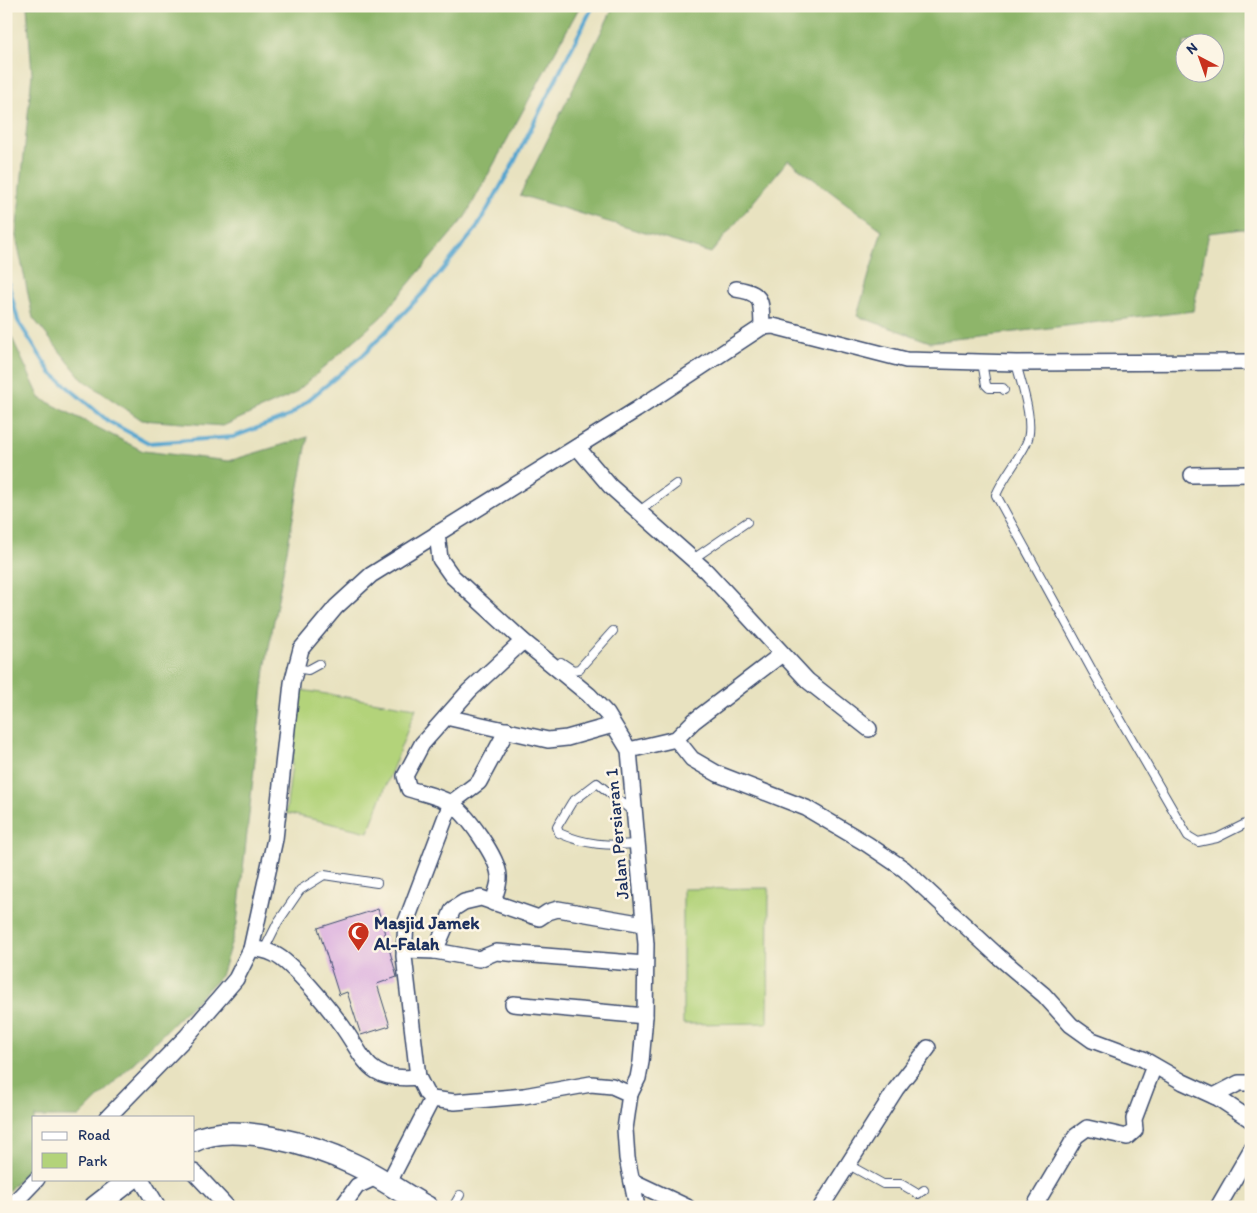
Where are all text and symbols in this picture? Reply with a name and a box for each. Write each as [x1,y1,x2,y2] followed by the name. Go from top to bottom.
[1174,32,1224,82] north arrow
[1183,39,1201,58] text: N
[600,767,634,901] street label: Jalan Persiaran 1
[373,912,480,955] place label: Masjid Jamek Al-Falah
[346,921,370,952] mosque icon: Masjid Jamek Al-Falah
[32,1116,195,1180] legend
[78,1126,111,1144] text: Road
[78,1152,108,1170] text: Park

